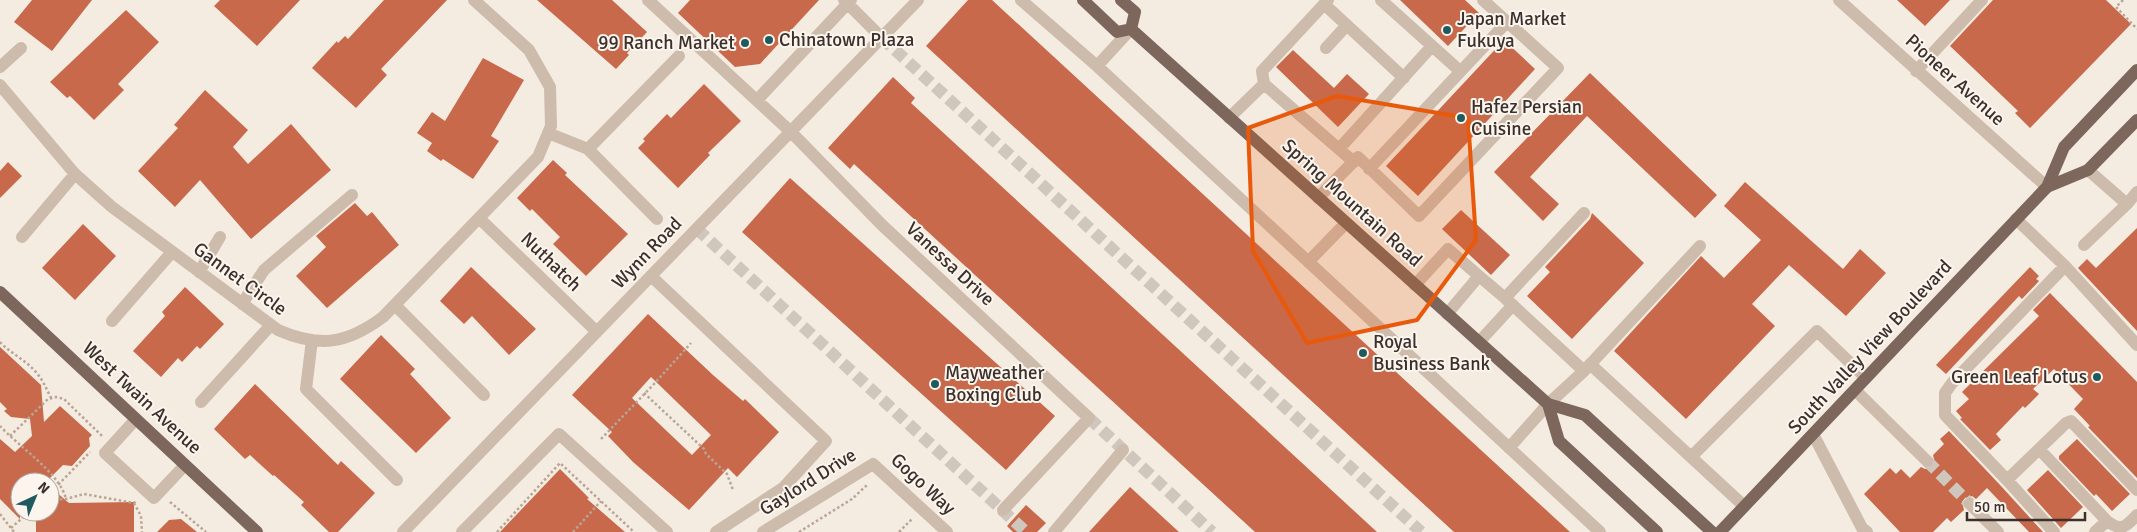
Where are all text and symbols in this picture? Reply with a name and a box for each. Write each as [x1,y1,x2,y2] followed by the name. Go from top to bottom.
[1457,7,1567,53] place label: Japan Market Fukuya
[1441,24,1453,36] marker: Japan Market Fukuya
[779,28,914,52] place label: Chinatown Plaza
[1900,29,2010,131] street label: Pioneer Avenue
[598,31,735,55] place label: 99 Ranch Market
[763,34,775,46] marker: Chinatown Plaza
[739,37,751,49] marker: 99 Ranch Market
[1471,95,1582,141] place label: Hafez Persian Cuisine
[1455,112,1467,124] marker: Hafez Persian Cuisine
[1277,134,1427,272] street label: Spring Mountain Road
[607,212,687,294] street label: Wynn Road
[901,217,999,311] street label: Vanessa Drive
[516,227,586,297] street label: Nuthatch
[188,237,292,321] street label: Gannet Circle
[1783,255,1957,439] street label: South Valley View Boulevard
[1373,330,1491,376] place label: Royal Business Bank
[77,337,207,459] street label: West Twain Avenue
[1357,347,1369,359] marker: Royal Business Bank
[945,361,1045,407] place label: Mayweather Boxing Club
[1951,365,2087,389] place label: Green Leaf Lotus
[2091,371,2103,383] marker: Green Leaf Lotus
[929,378,941,390] marker: Mayweather Boxing Club
[755,443,861,521] street label: Gaylord Drive
[886,448,960,520] street label: Gogo Way
[10,472,60,522] north arrow
[34,479,53,498] text: N
[1967,490,2084,522] scale bar
[1974,498,2005,516] text: 50 m

